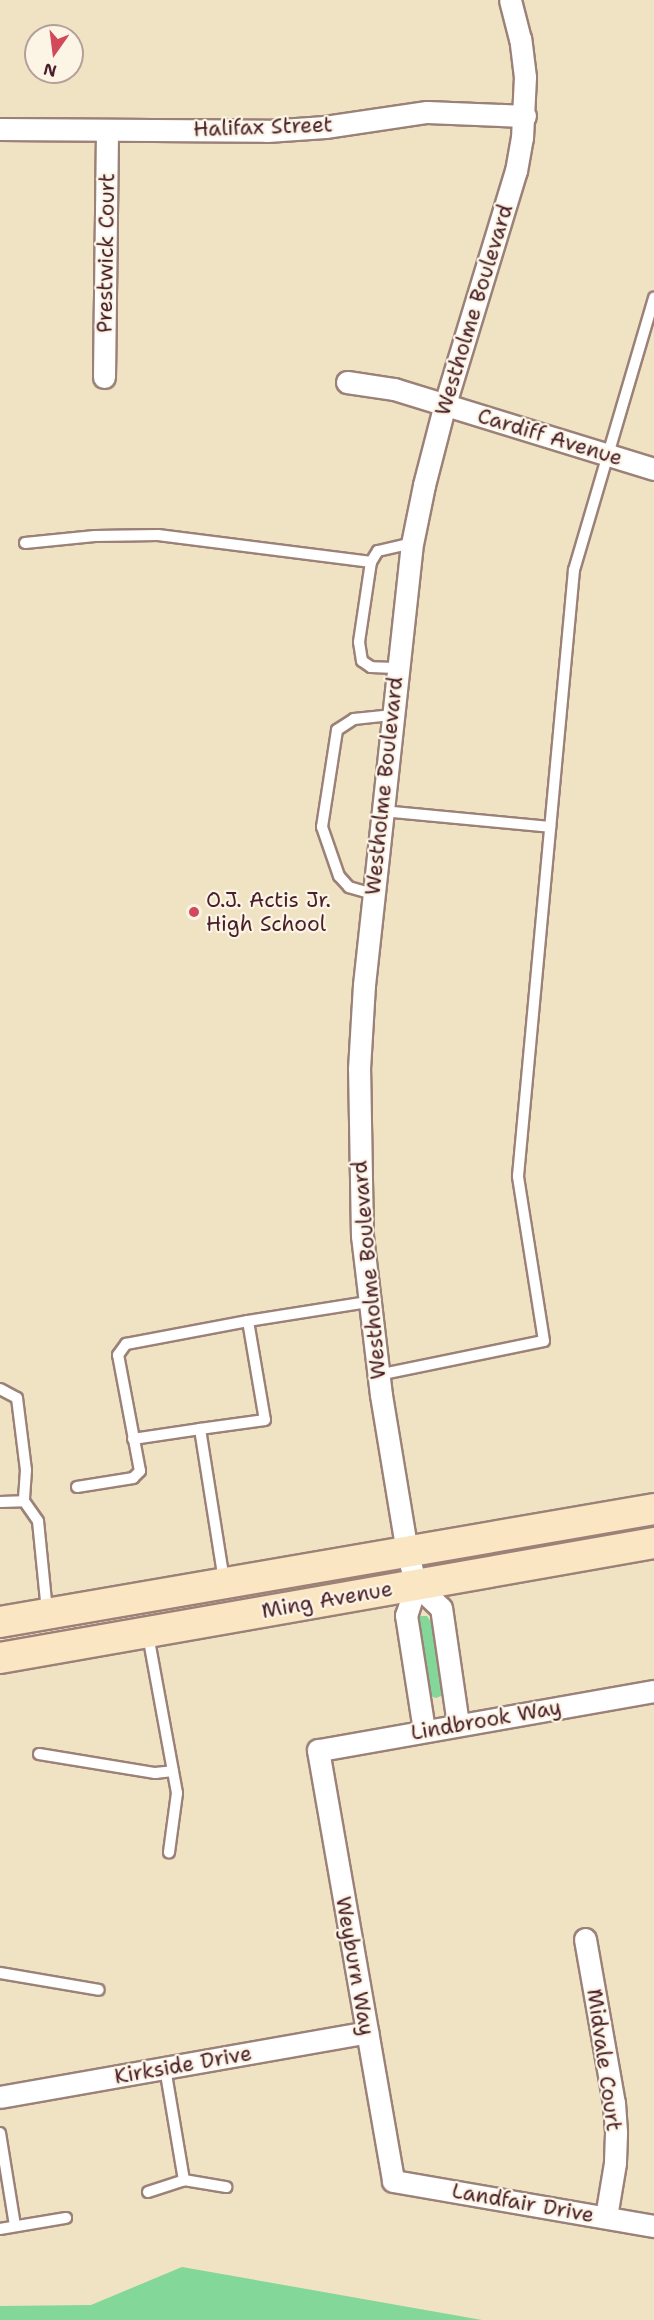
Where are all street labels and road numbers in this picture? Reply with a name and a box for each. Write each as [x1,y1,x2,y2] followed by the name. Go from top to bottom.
[193,112,333,142] street label: Halifax Street
[92,173,120,333] street label: Prestwick Court
[430,201,518,419] street label: Westholme Boulevard
[475,403,625,471] street label: Cardiff Avenue
[360,676,408,896] street label: Westholme Boulevard
[347,1160,391,1380] street label: Westholme Boulevard
[260,1576,394,1624] street label: Ming Avenue
[409,1694,563,1746] street label: Lindbrook Way
[330,1894,380,2038] street label: Weyburn Way
[582,1987,626,2133] street label: Midvale Court
[112,2041,254,2089] street label: Kirkside Drive
[450,2178,596,2228] street label: Landfair Drive

